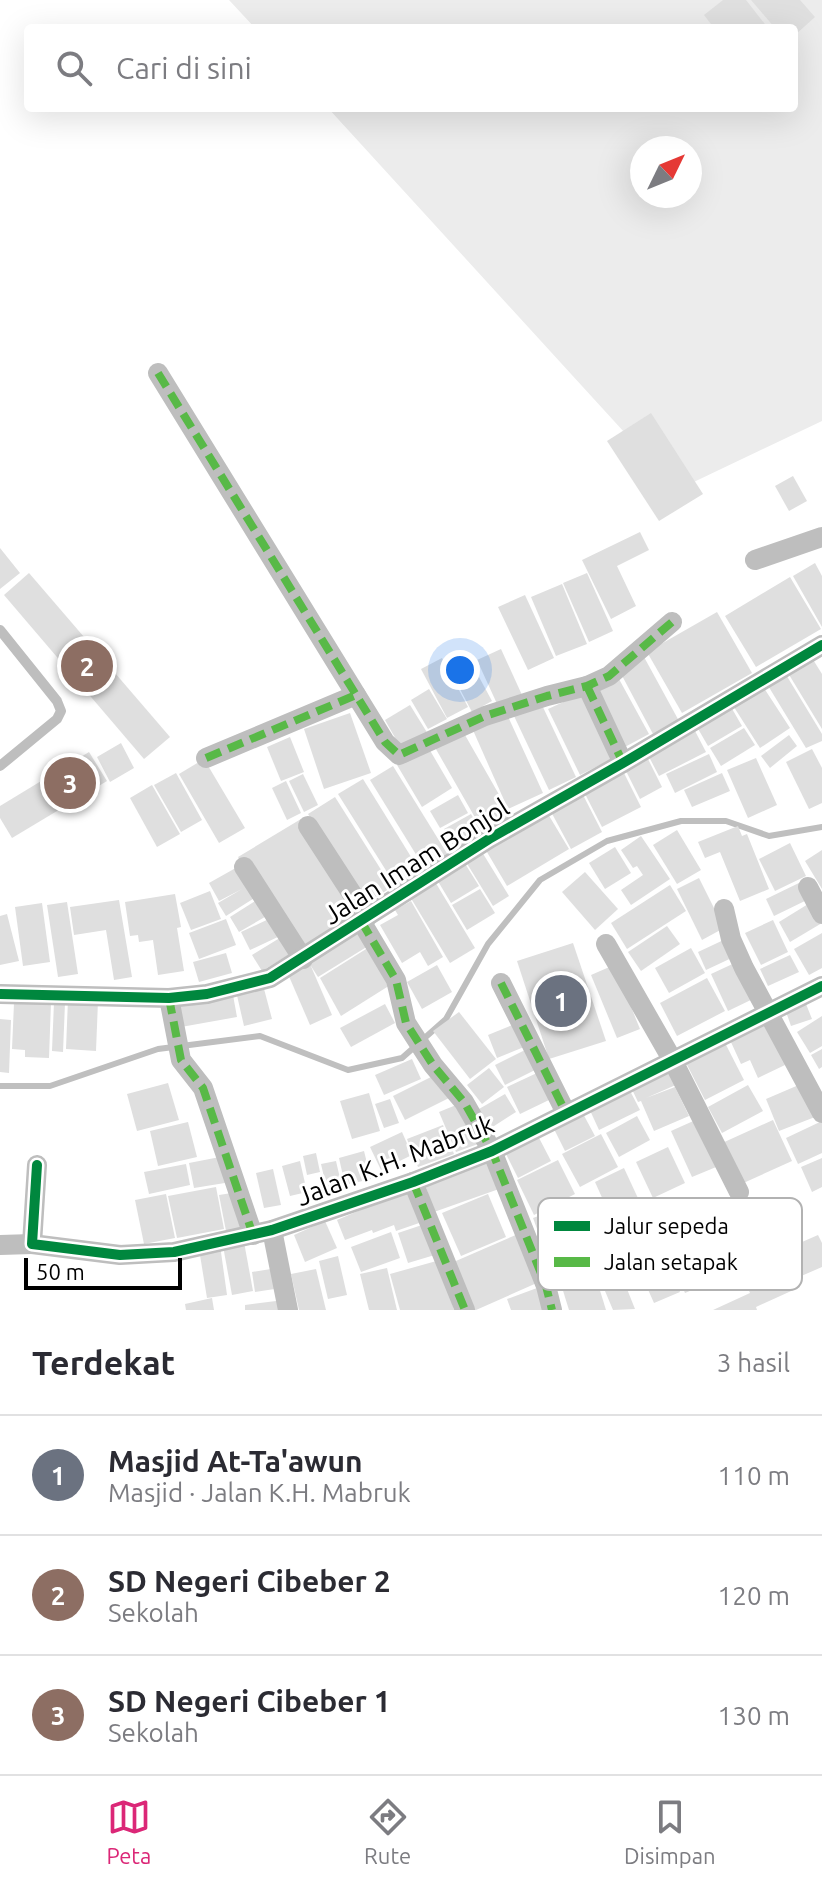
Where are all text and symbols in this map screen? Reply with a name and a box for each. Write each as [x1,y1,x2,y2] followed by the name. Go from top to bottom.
[24,24,798,112] search box
[52,46,96,90] icon: search
[116,51,252,85] text: Cari di sini
[630,136,702,208] north arrow
[61,636,113,696] pin: 2
[440,650,480,690] your location
[44,753,96,813] pin: 3
[318,792,514,930] street label: Jalan Imam Bonjol
[535,971,587,1031] pin: 1
[292,1109,498,1211] street label: Jalan K.H. Mabruk
[538,1198,802,1290] legend
[604,1213,729,1238] text: Jalur sepeda
[604,1249,738,1274] text: Jalan setapak
[24,1254,182,1290] scale bar
[36,1259,85,1284] text: 50 m
[32,1343,175,1381] text: Terdekat
[717,1348,790,1377] text: 3 hasil
[108,1444,363,1478] text: Masjid At-Ta'awun
[51,1461,65,1490] text: 1
[718,1461,790,1490] text: 110 m
[108,1478,411,1507] text: Masjid · Jalan K.H. Mabruk
[108,1564,391,1598] text: SD Negeri Cibeber 2
[51,1581,65,1610] text: 2
[718,1581,790,1610] text: 120 m
[108,1598,199,1627] text: Sekolah
[108,1684,391,1718] text: SD Negeri Cibeber 1
[51,1701,65,1730] text: 3
[718,1701,790,1730] text: 130 m
[108,1718,199,1747] text: Sekolah
[106,1795,151,1868] tab: Peta
[364,1795,411,1868] tab: Rute
[624,1795,716,1868] tab: Disimpan

